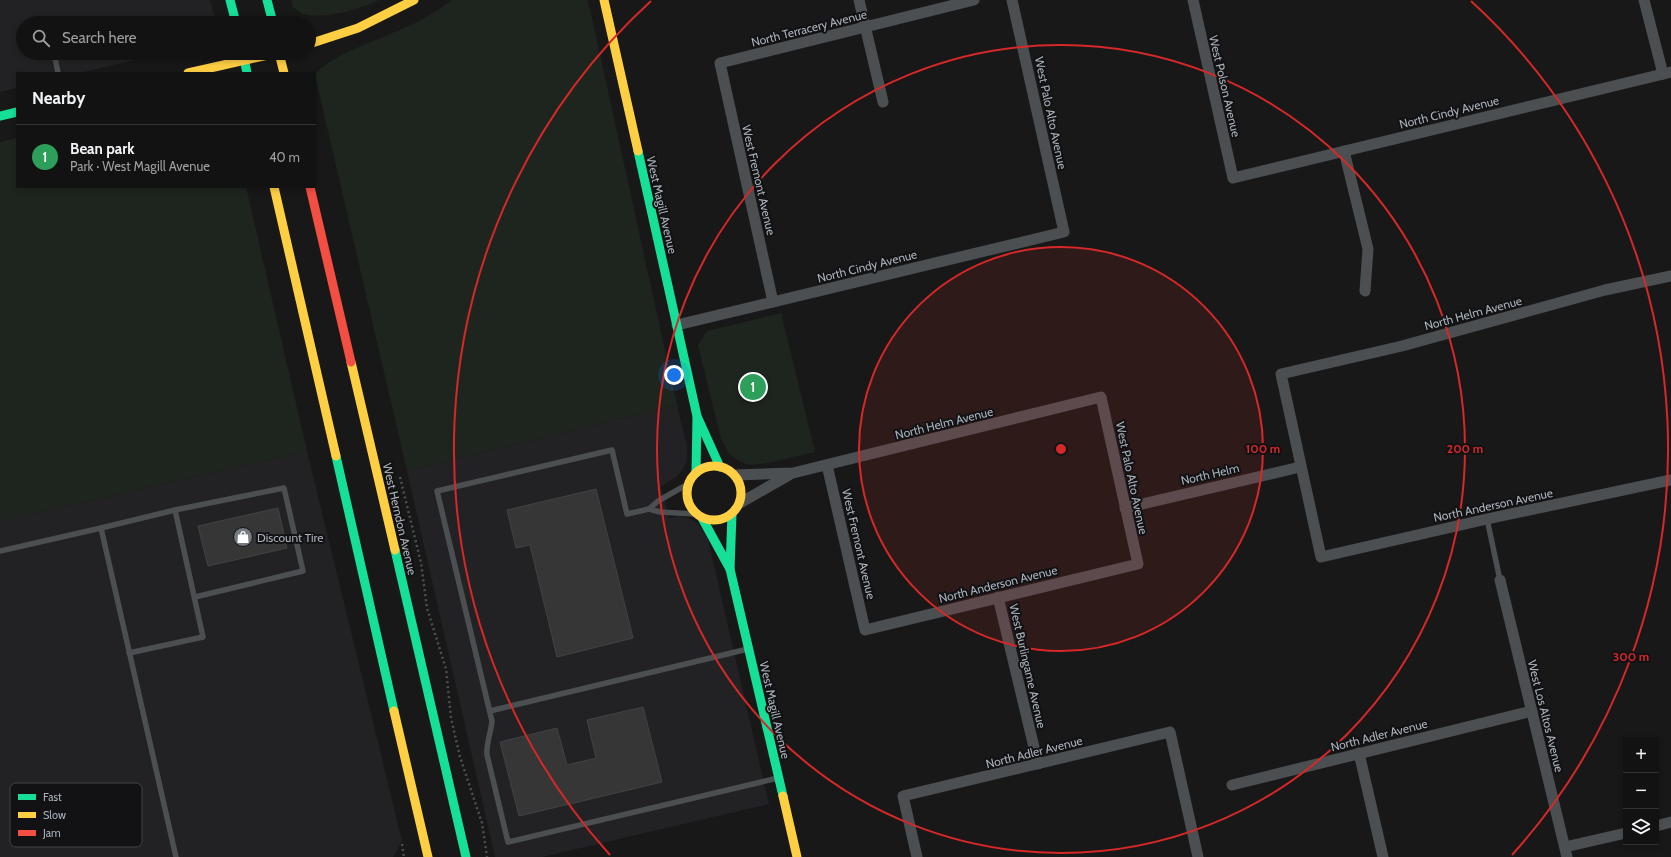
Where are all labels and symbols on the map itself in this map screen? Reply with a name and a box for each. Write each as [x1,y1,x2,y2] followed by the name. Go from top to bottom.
[750,6,868,50] street label: North Terracery Avenue
[1206,34,1244,138] street label: West Polson Avenue
[1032,55,1070,171] street label: West Palo Alto Avenue
[1397,92,1501,132] street label: North Cindy Avenue
[739,123,779,237] street label: West Fremont Avenue
[644,155,680,255] street label: West Magill Avenue
[815,246,919,286] street label: North Cindy Avenue
[1423,293,1523,333] street label: North Helm Avenue
[664,365,684,385] your location
[740,372,766,402] pin: 1
[893,404,995,442] street label: North Helm Avenue
[1113,420,1151,536] street label: West Palo Alto Avenue
[1246,441,1280,456] text: 100 m
[1447,441,1483,456] text: 200 m
[1054,442,1068,456] centre of rings
[1179,460,1241,488] street label: North Helm
[380,462,420,576] street label: West Herndon Avenue
[1432,485,1554,525] street label: North Anderson Avenue
[839,487,879,601] street label: West Fremont Avenue
[232,526,254,548] shop icon: Discount Tire
[257,530,323,545] place label: Discount Tire
[937,562,1059,606] street label: North Anderson Avenue
[1006,602,1050,730] street label: West Burlingame Avenue
[1613,649,1649,664] text: 300 m
[1525,658,1567,774] street label: West Los Altos Avenue
[757,660,793,760] street label: West Magill Avenue
[1329,716,1429,754] street label: North Adler Avenue
[984,733,1084,771] street label: North Adler Avenue
[10,783,142,847] legend
[43,790,62,804] text: Fast
[43,808,66,822] text: Slow
[42,826,61,840] text: Jam

